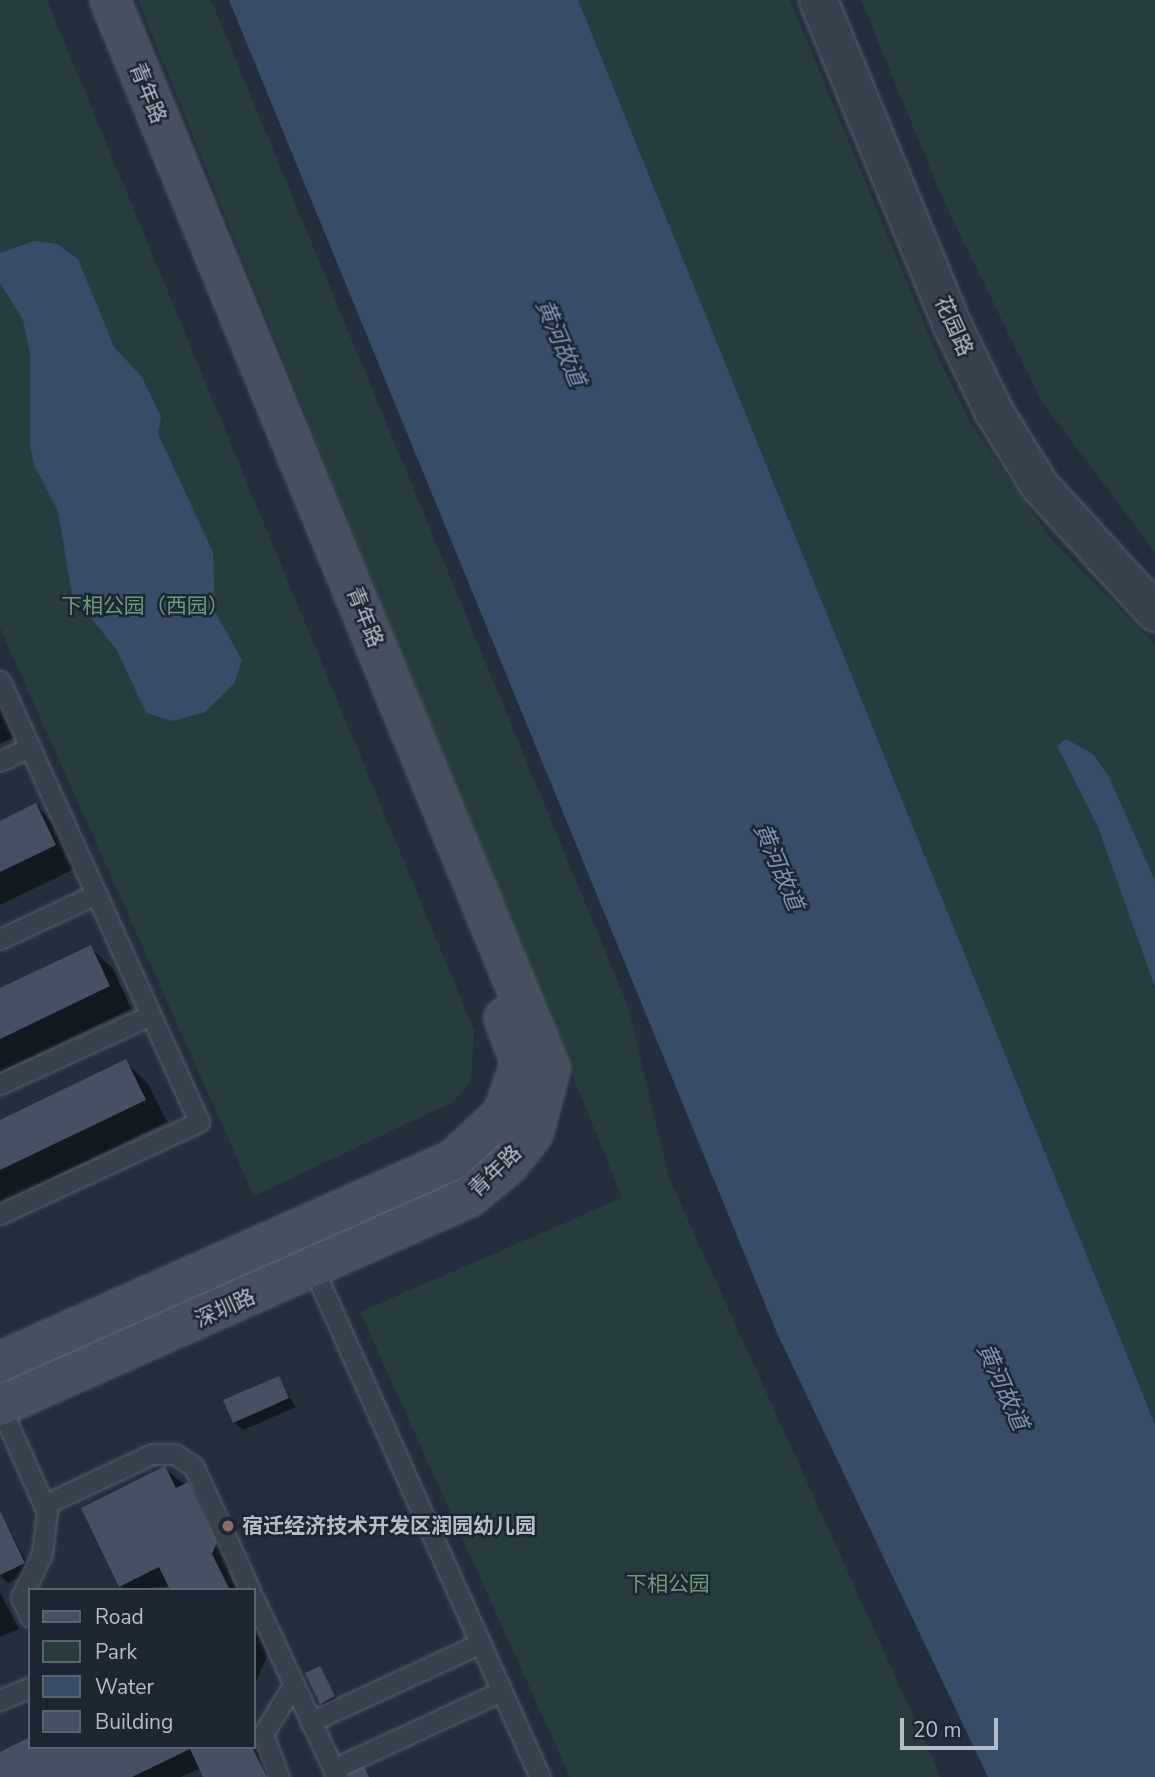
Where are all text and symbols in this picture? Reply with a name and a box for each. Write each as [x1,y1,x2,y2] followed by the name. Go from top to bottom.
[125,59,171,127] street label: 青年路
[930,292,978,360] street label: 花园路
[529,295,591,391] water label: 黄河故道
[342,583,388,651] street label: 青年路
[61,593,229,619] park label: 下相公园（西园）
[747,819,809,915] water label: 黄河故道
[464,1140,526,1202] street label: 青年路
[191,1284,259,1332] street label: 深圳路
[971,1339,1033,1435] water label: 黄河故道
[242,1513,536,1539] place label: 宿迁经济技术开发区润园幼儿园
[220,1518,236,1534] marker: 宿迁经济技术开发区润园幼儿园
[626,1571,710,1597] park label: 下相公园
[28,1588,256,1749] legend
[95,1603,144,1631] text: Road
[95,1638,137,1666] text: Park
[95,1673,154,1701] text: Water
[903,1704,1001,1748] scale bar
[95,1708,173,1736] text: Building
[913,1716,962,1744] text: 20 m

